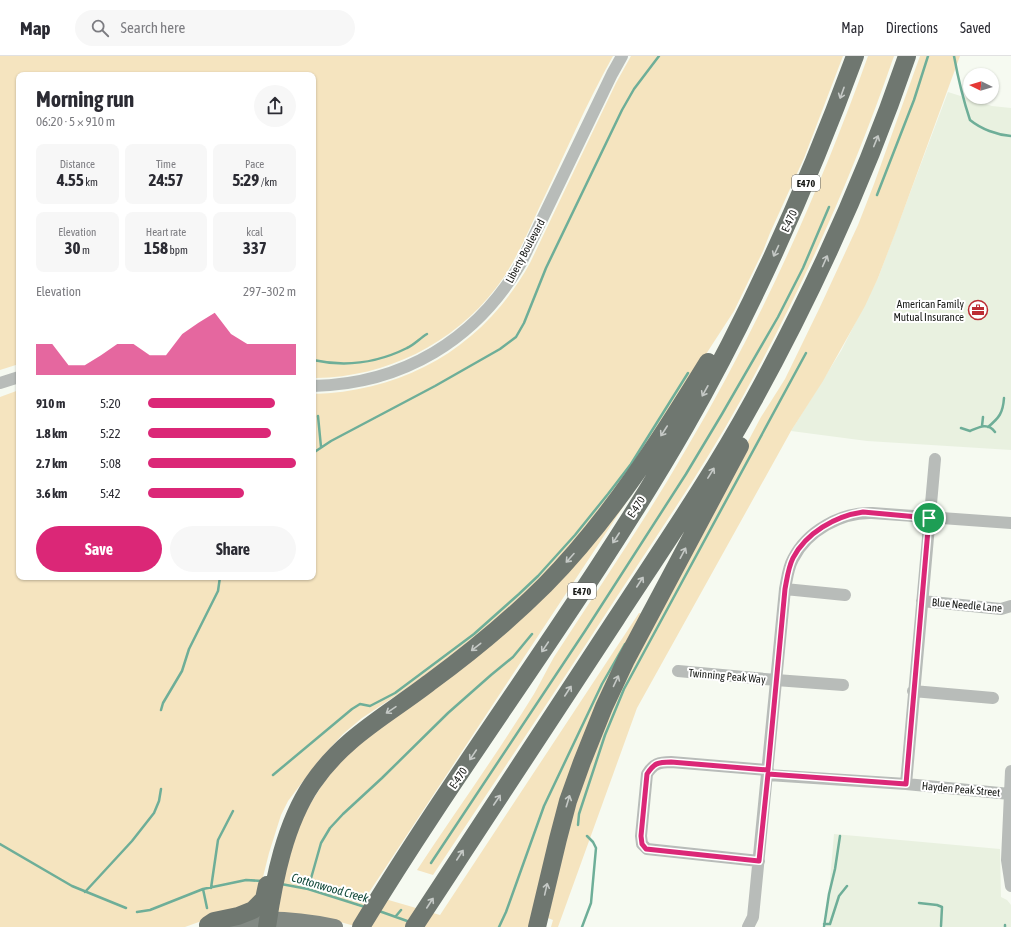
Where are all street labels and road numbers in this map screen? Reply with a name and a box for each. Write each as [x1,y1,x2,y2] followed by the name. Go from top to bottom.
[792,175,820,191] road number: E470
[779,208,799,234] street label: E-470
[503,217,547,285] street label: Liberty Boulevard
[625,494,647,520] street label: E-470
[568,583,596,599] road number: E470
[931,596,1003,614] street label: Blue Needle Lane
[688,667,766,685] street label: Twinning Peak Way
[447,765,469,791] street label: E-470
[921,780,1001,798] street label: Hayden Peak Street

